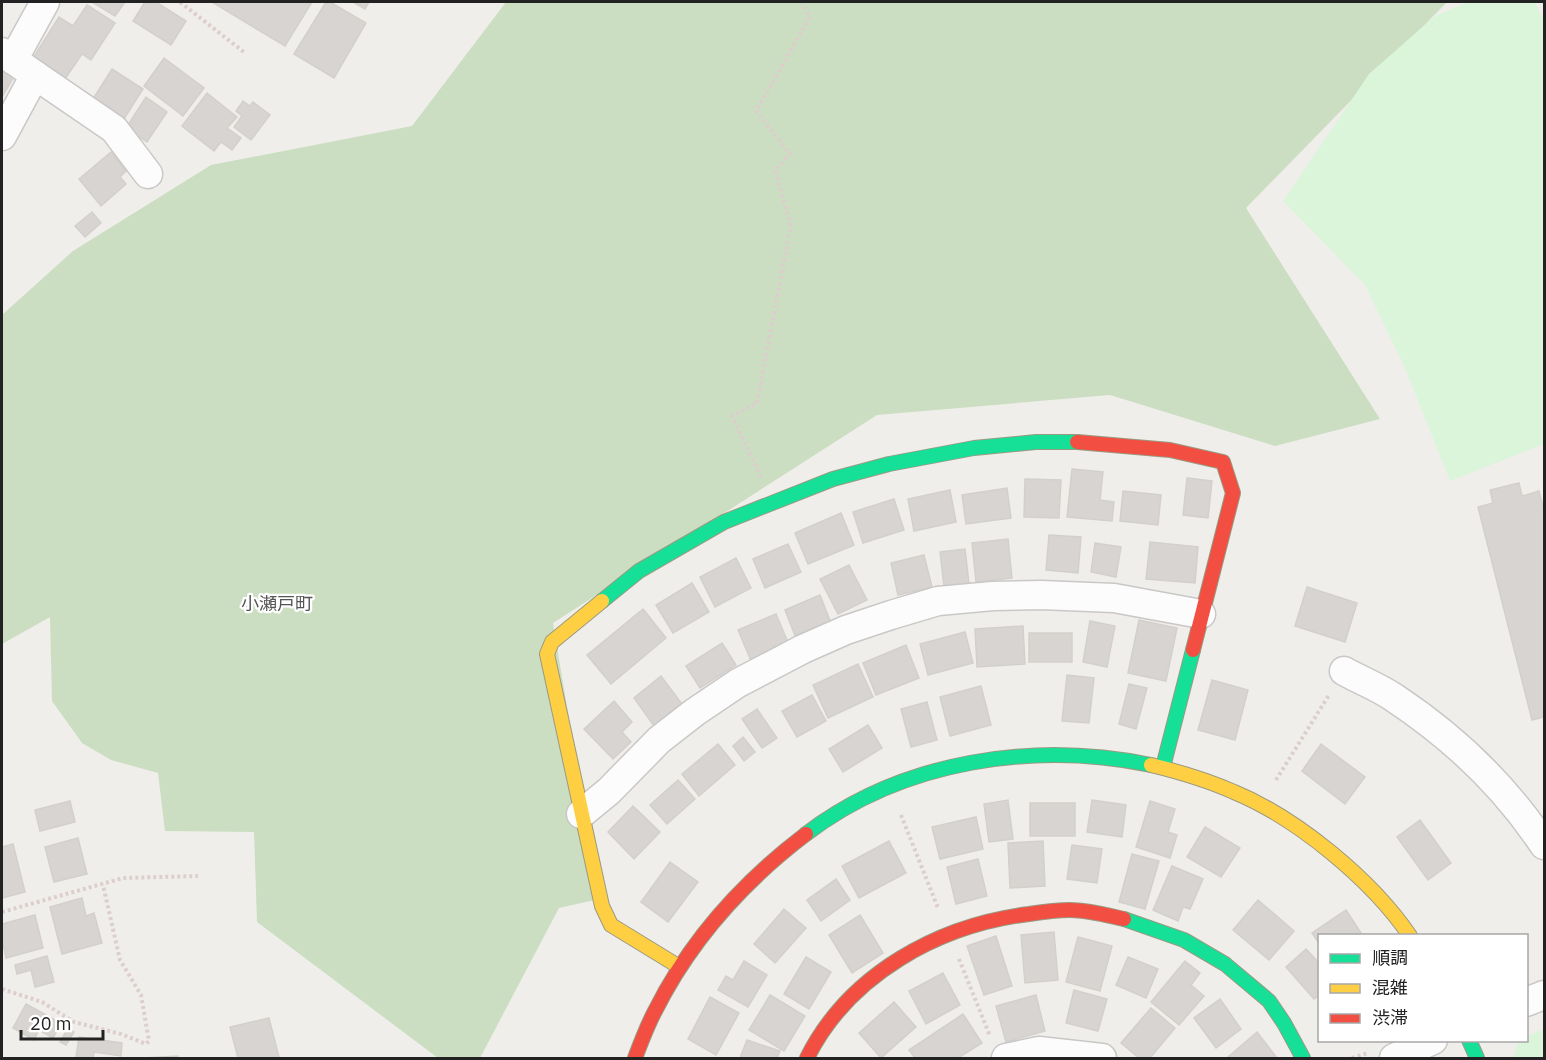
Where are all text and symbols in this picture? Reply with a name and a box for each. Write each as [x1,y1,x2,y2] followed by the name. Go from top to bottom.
[241,592,313,615] district label: 小瀬戸町
[1318,934,1528,1042] legend
[1372,946,1408,969] text: 順調
[1372,976,1408,999] text: 混雑
[21,1003,104,1041] scale bar
[1372,1006,1408,1029] text: 渋滞
[30,1012,72,1035] text: 20 m

